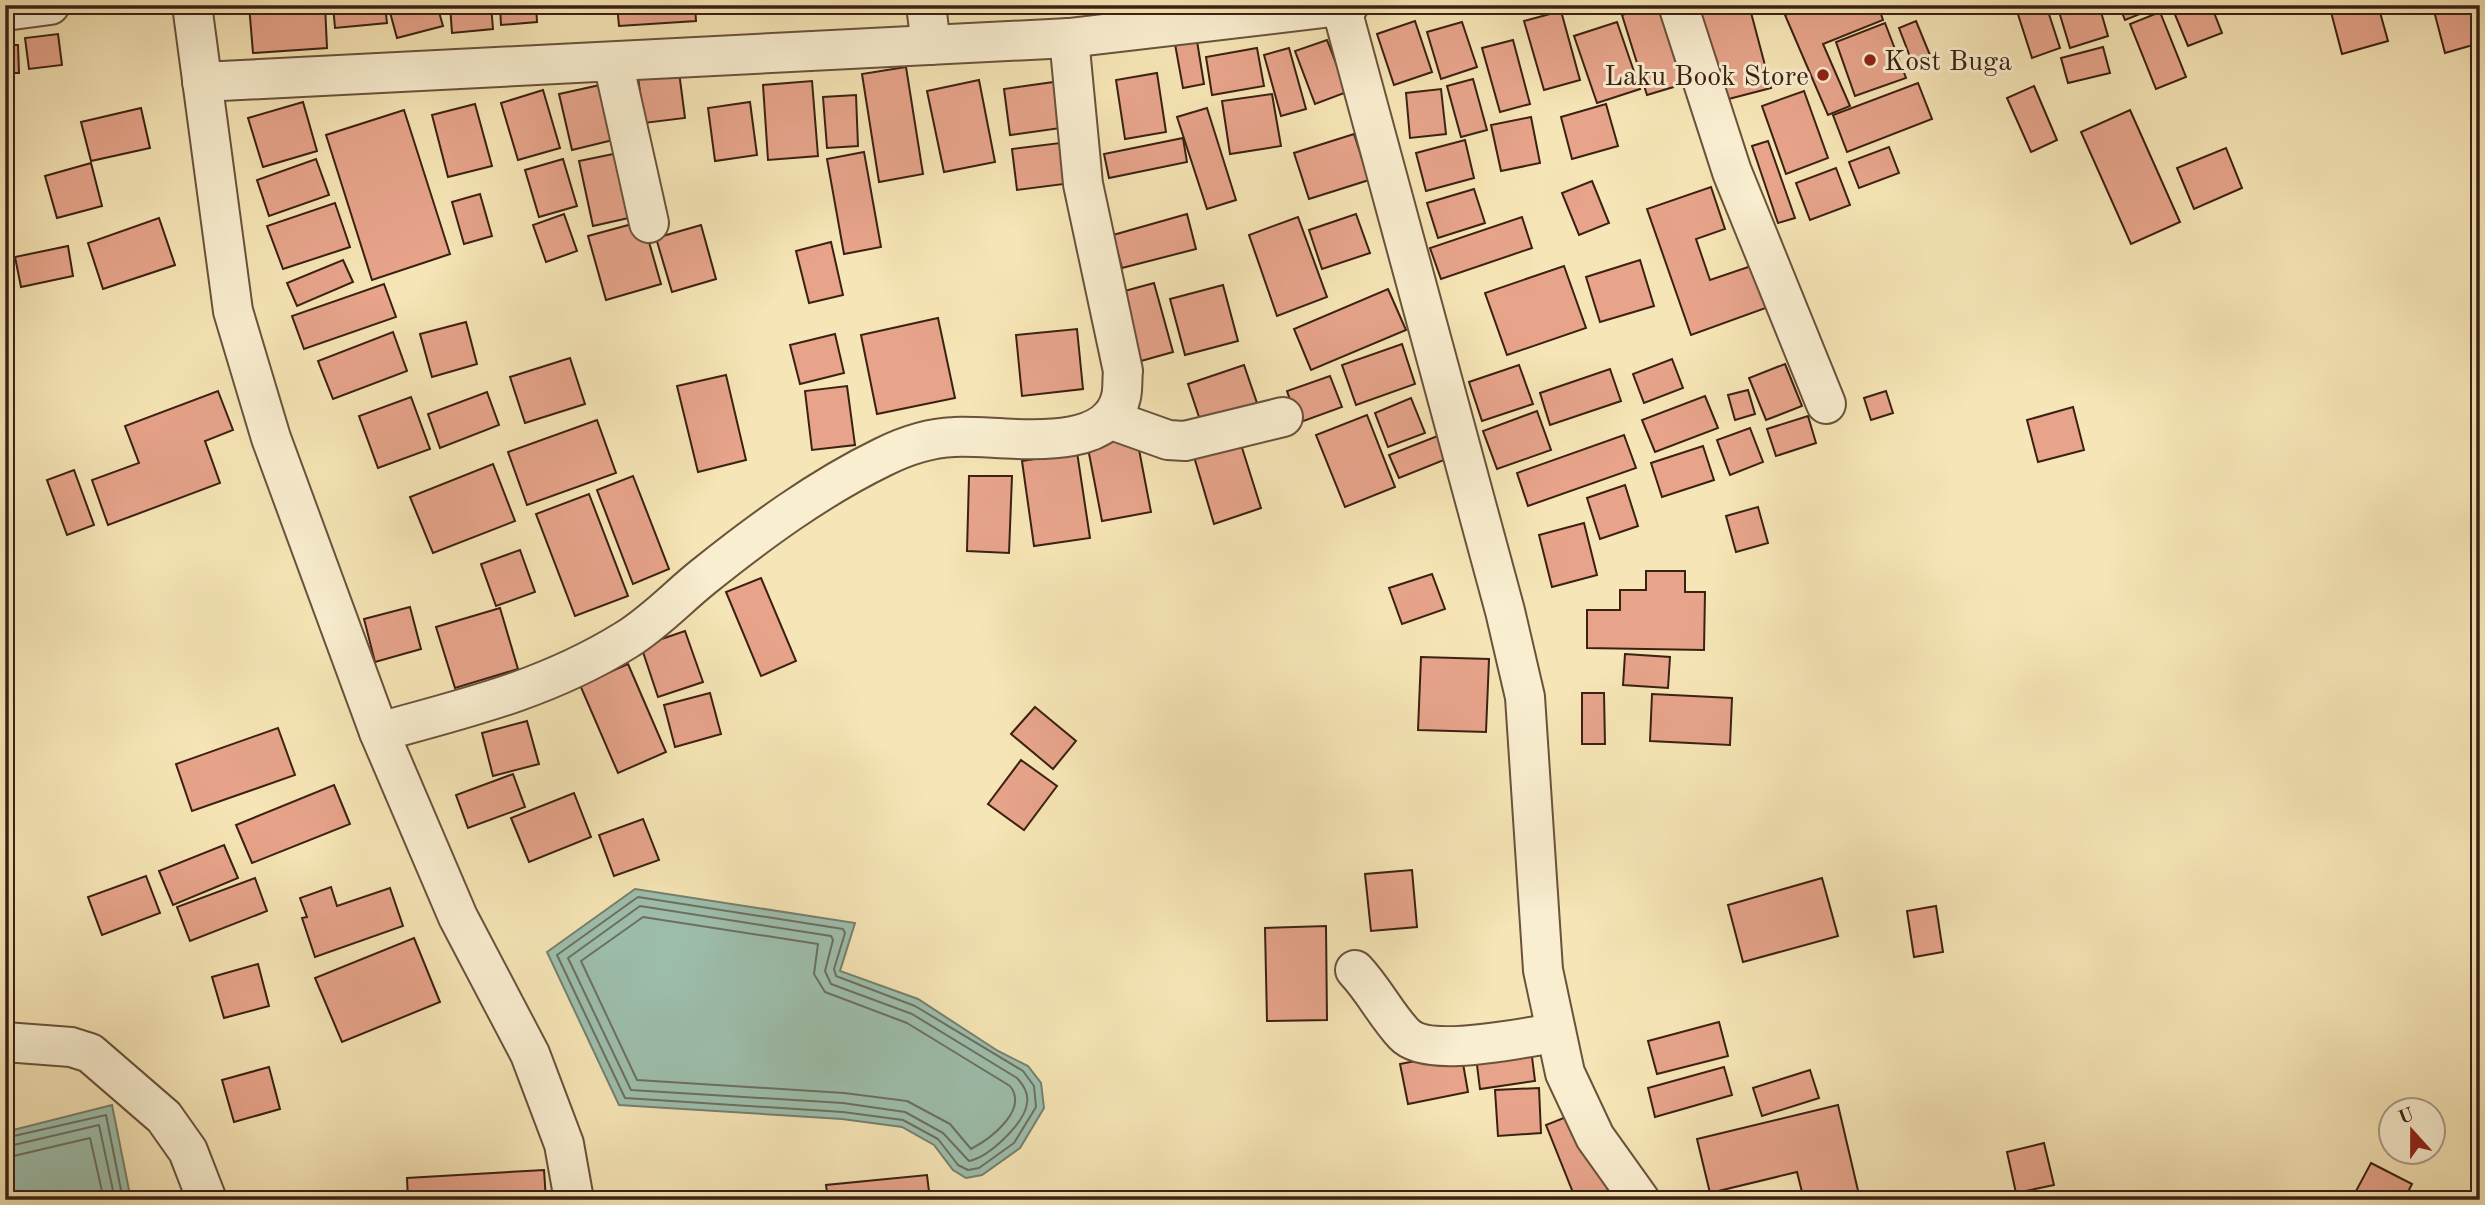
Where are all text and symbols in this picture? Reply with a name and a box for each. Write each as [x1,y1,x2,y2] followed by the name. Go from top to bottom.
[1884,49,2012,77] place label: Kost Buga
[1862,52,1878,68] marker: Kost Buga
[1604,64,1809,92] place label: Laku Book Store
[1815,67,1831,83] marker: Laku Book Store
[2376,1096,2446,1166] north arrow
[2396,1106,2417,1129] text: U

